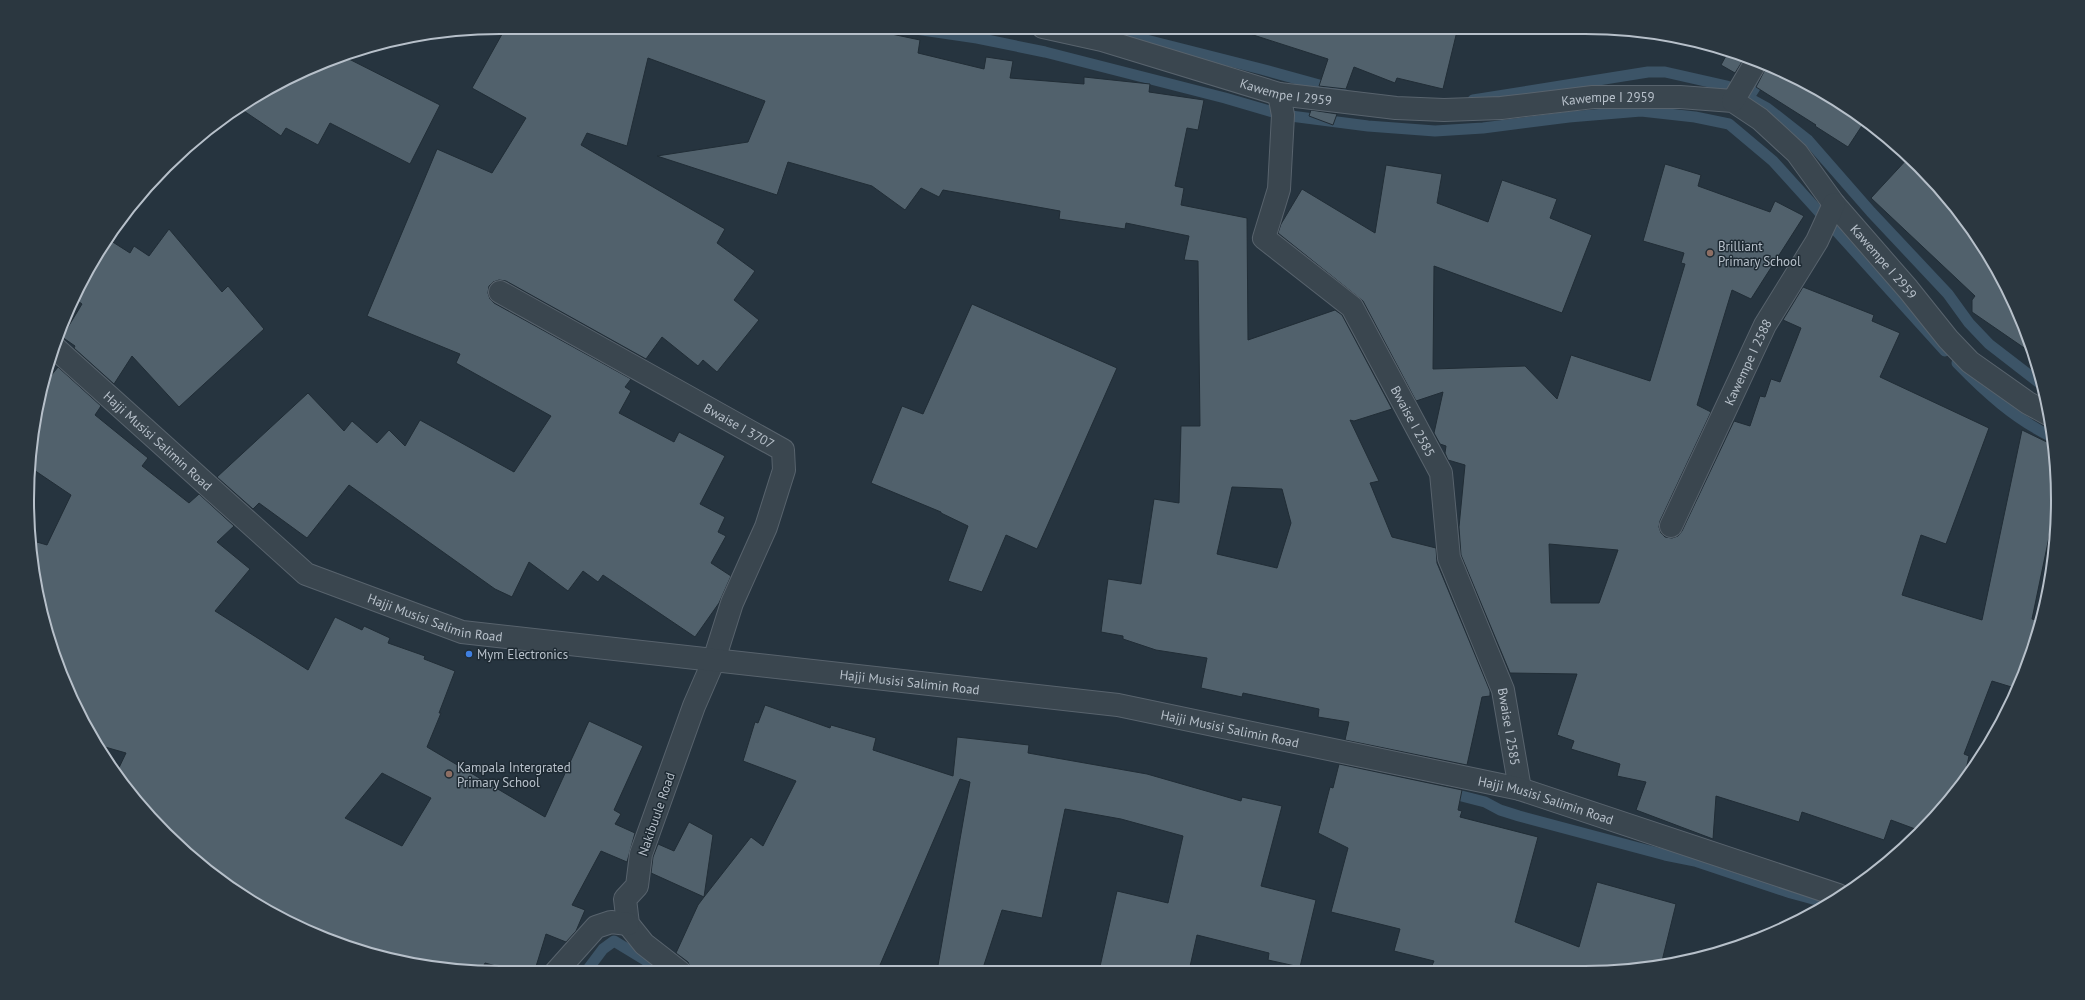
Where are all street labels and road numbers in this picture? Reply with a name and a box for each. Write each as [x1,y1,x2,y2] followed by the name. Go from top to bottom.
[1238,75,1333,109] street label: Kawempe I 2959
[1561,89,1655,110] street label: Kawempe I 2959
[1847,221,1921,303] street label: Kawempe I 2959
[1721,316,1776,408] street label: Kawempe I 2588
[1387,383,1439,460] street label: Bwaise I 2585
[100,388,216,494] street label: Hajji Musisi Salimin Road
[701,399,777,453] street label: Bwaise I 3707
[365,590,503,645] street label: Hajji Musisi Salimin Road
[839,666,980,699] street label: Hajji Musisi Salimin Road
[1494,687,1524,767] street label: Bwaise I 2585
[1159,706,1300,752] street label: Hajji Musisi Salimin Road
[634,770,679,858] street label: Nakibuule Road
[1476,772,1616,829] street label: Hajji Musisi Salimin Road

